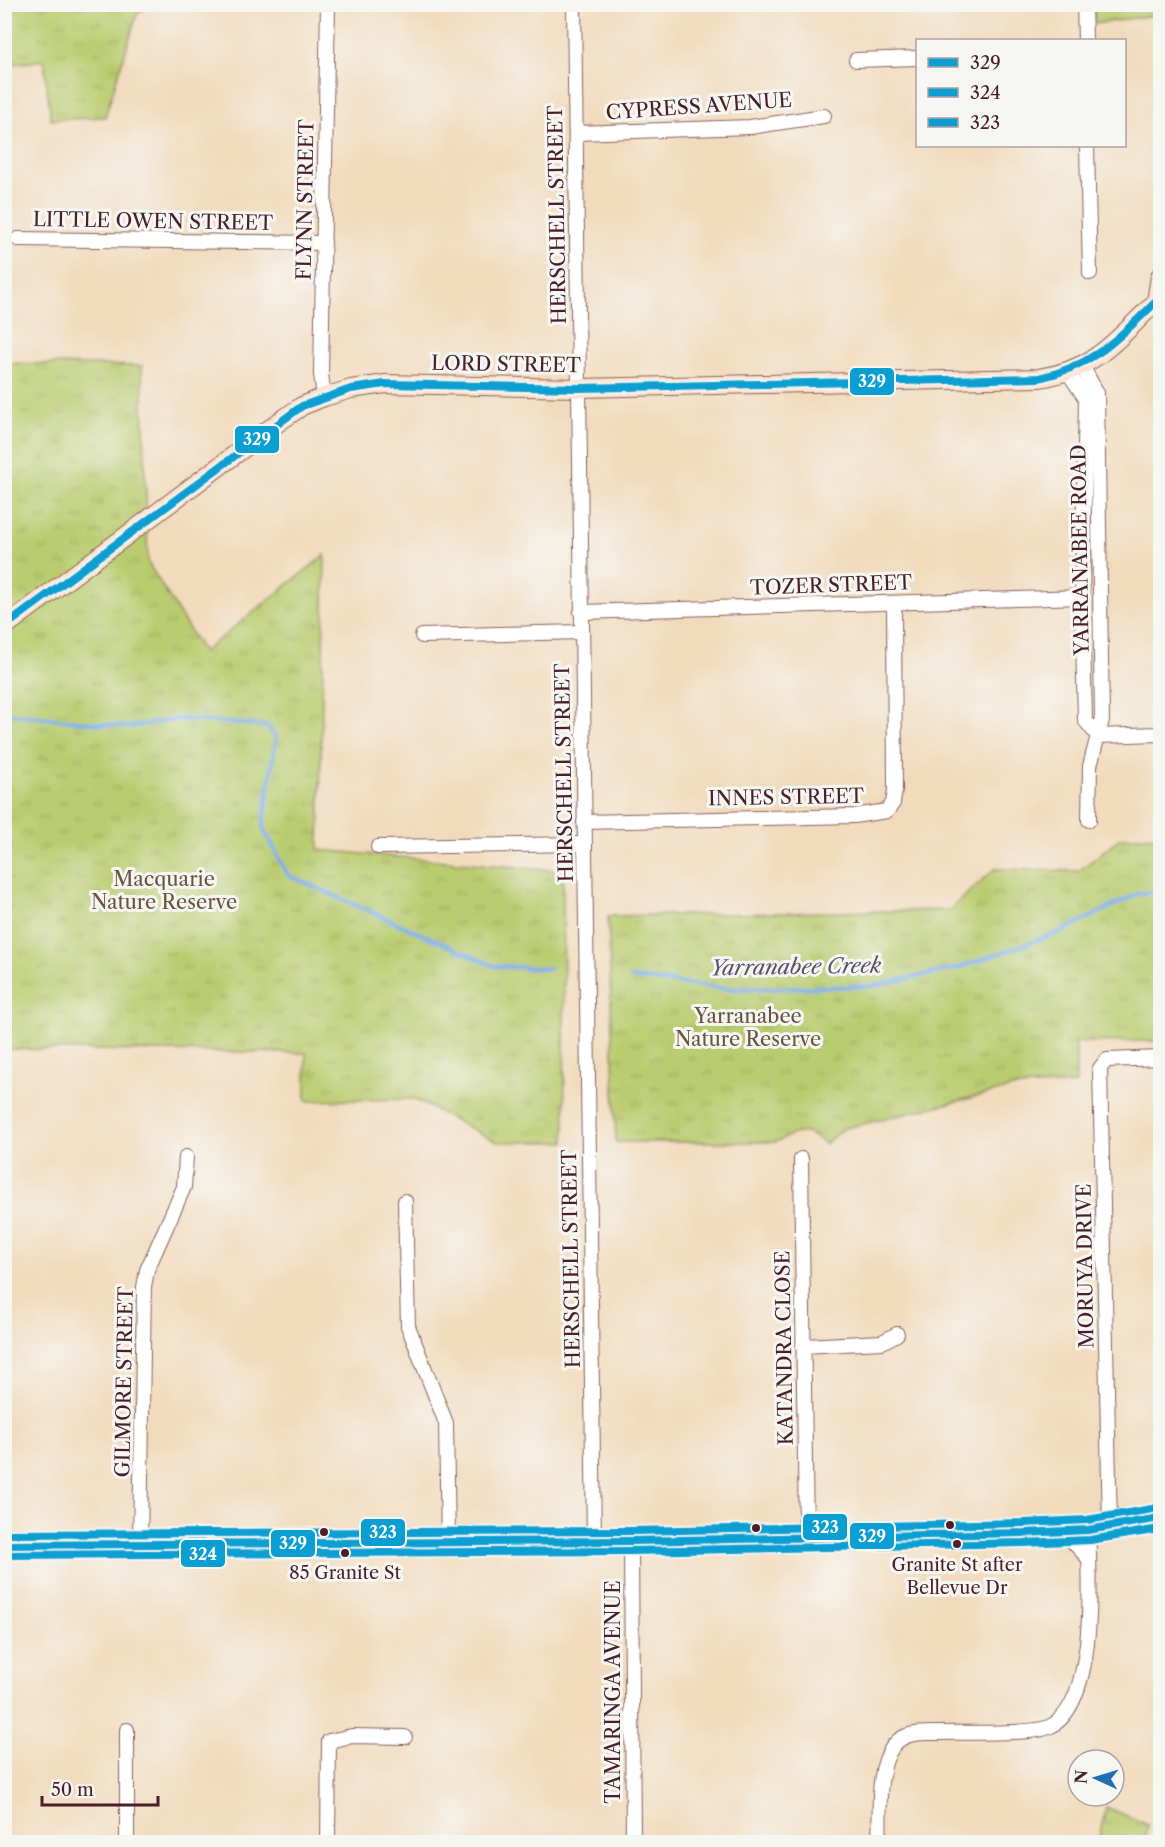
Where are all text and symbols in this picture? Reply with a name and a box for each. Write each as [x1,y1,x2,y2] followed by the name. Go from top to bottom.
[916,39,1126,147] legend
[970,52,1001,74] text: 329
[970,82,1001,104] text: 324
[605,88,793,124] street label: CYPRESS AVENUE
[543,105,571,325] street label: HERSCHELL STREET
[970,112,1000,134] text: 323
[292,119,318,281] street label: FLYNN STREET
[33,207,273,235] street label: LITTLE OWEN STREET
[431,351,581,377] street label: LORD STREET
[849,367,895,396] line badge: 329
[858,371,886,391] text: 329
[234,425,280,454] line badge: 329
[243,429,271,449] text: 329
[1066,444,1094,657] street label: YARRANABEE ROAD
[750,570,912,600] street label: TOZER STREET
[550,663,578,883] street label: HERSCHELL STREET
[708,784,864,810] street label: INNES STREET
[91,867,237,914] park label: Macquarie Nature Reserve
[710,953,882,980] water label: Yarranabee Creek
[675,1004,821,1051] park label: Yarranabee Nature Reserve
[557,1149,585,1369] street label: HERSCHELL STREET
[1072,1183,1098,1349] street label: MORUYA DRIVE
[770,1250,798,1446] street label: KATANDRA CLOSE
[110,1286,138,1478] street label: GILMORE STREET
[802,1513,848,1541] line badge: 323
[811,1517,839,1537] text: 323
[360,1518,406,1547] line badge: 323
[944,1519,956,1531] unlabelled marker
[369,1522,397,1542] text: 323
[750,1522,762,1534] unlabelled marker
[849,1522,895,1550] line badge: 329
[318,1526,330,1538] unlabelled marker
[858,1526,886,1546] text: 329
[270,1529,316,1558] line badge: 329
[279,1533,307,1553] text: 329
[951,1538,963,1550] marker: Granite St after Bellevue Dr
[180,1539,226,1568] line badge: 324
[189,1544,217,1564] text: 324
[339,1547,351,1559] marker: 85 Granite St
[891,1554,1023,1599] place label: Granite St after Bellevue Dr
[289,1562,402,1584] place label: 85 Granite St
[601,1580,625,1804] street label: TAMARINGA AVENUE
[1066,1748,1126,1808] north arrow
[42,1769,158,1807] scale bar
[1071,1769,1092,1785] text: N
[51,1779,94,1801] text: 50 m

